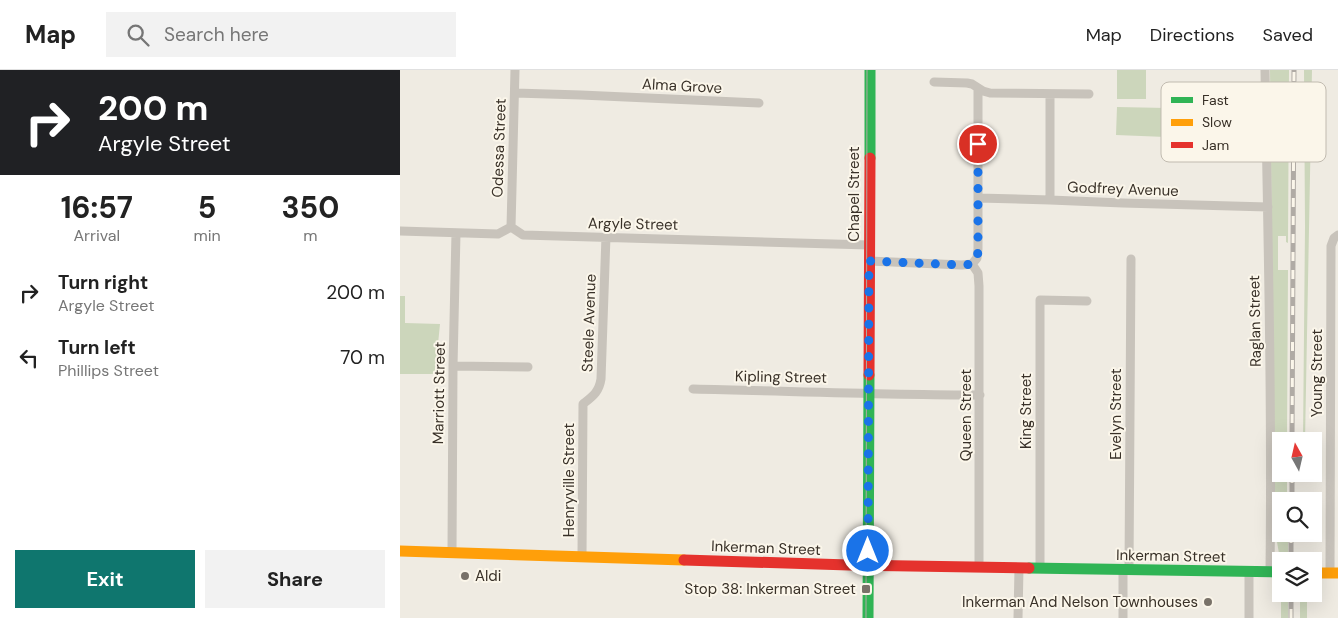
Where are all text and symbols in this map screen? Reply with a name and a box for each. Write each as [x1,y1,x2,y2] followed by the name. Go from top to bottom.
[106,12,456,57] search box
[25,19,76,50] text: Map
[124,21,152,49] icon: search
[164,22,269,47] text: Search here
[1086,23,1122,47] text: Map
[1150,23,1235,47] text: Directions
[1263,23,1313,47] text: Saved
[642,74,722,98] street label: Alma Grove
[1161,82,1326,162] legend
[98,85,209,131] text: 200 m
[15,90,80,155] icon: right
[1202,91,1229,109] text: Fast
[487,98,511,198] street label: Odessa Street
[1202,113,1232,131] text: Slow
[957,123,999,165] pin
[98,129,231,158] text: Argyle Street
[964,130,992,158] icon: arrive
[1202,136,1229,154] text: Jam
[844,146,864,242] street label: Chapel Street
[1067,177,1179,201] street label: Godfrey Avenue
[61,188,133,227] text: 16:57
[198,188,216,227] text: 5
[281,188,339,227] text: 350
[588,213,678,235] street label: Argyle Street
[73,225,120,246] text: Arrival
[193,225,221,246] text: min
[303,225,317,246] text: m
[58,270,148,295] text: Turn right
[577,274,601,372] street label: Steele Avenue
[1244,275,1266,367] street label: Raglan Street
[15,279,43,307] icon: right
[326,280,385,305] text: 200 m
[58,295,154,316] text: Argyle Street
[1307,329,1327,417] street label: Young Street
[58,335,136,360] text: Turn left
[428,342,450,444] street label: Marriott Street
[15,344,43,372] icon: left
[340,345,385,370] text: 70 m
[58,360,159,381] text: Phillips Street
[735,366,827,388] street label: Kipling Street
[1106,368,1126,460] street label: Evelyn Street
[956,369,976,461] street label: Queen Street
[1016,373,1036,449] street label: King Street
[559,423,579,537] street label: Henryville Street
[1272,432,1322,482] north arrow
[1272,432,1322,602] map controls
[1272,492,1322,542] button: search
[841,524,893,576] position arrow
[711,536,821,560] street label: Inkerman Street
[1116,545,1226,567] street label: Inkerman Street
[15,550,195,608] button: Exit
[205,550,385,608] button: Share
[1272,552,1322,602] button: layers
[475,566,501,586] place label: Aldi
[459,570,471,582] marker: Aldi
[685,579,856,599] place label: Stop 38: Inkerman Street
[860,583,872,595] marker: Stop 38: Inkerman Street
[962,592,1198,612] place label: Inkerman And Nelson Townhouses
[1202,596,1214,608] marker: Inkerman And Nelson Townhouses

